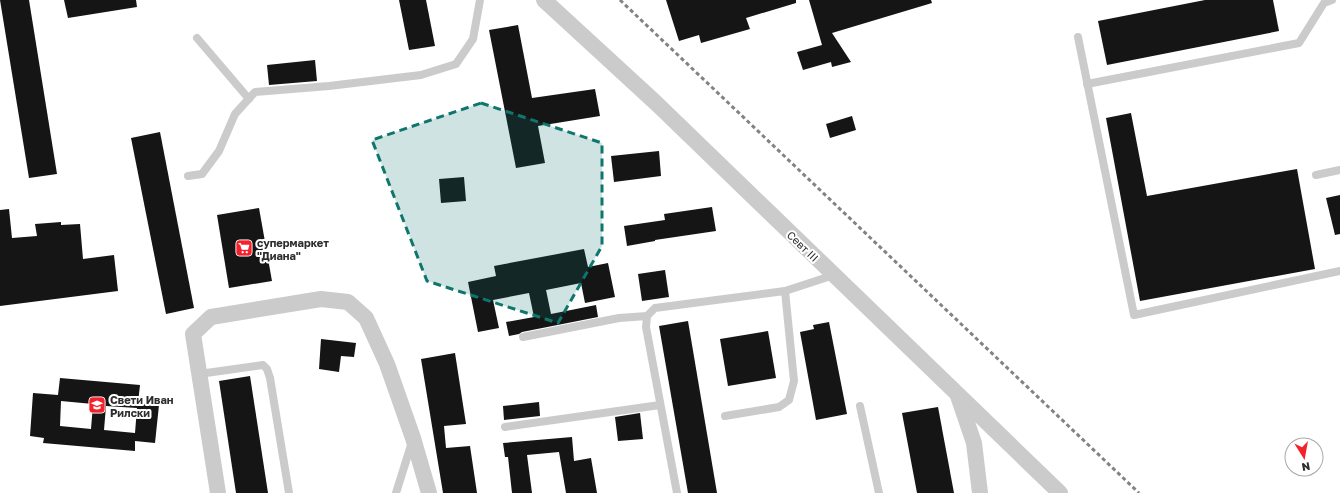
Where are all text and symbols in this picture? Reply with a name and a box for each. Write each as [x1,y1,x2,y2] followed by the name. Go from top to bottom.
[785,228,821,264] street label: Севт III
[257,236,329,262] place label: супермаркет "Диана"
[234,238,254,258] supermarket icon: супермаркет "Диана"
[110,393,174,419] place label: Свети Иван Рилски
[87,395,107,415] school or university icon: Свети Иван Рилски
[1284,437,1324,477] north arrow
[1301,460,1311,474] text: N

